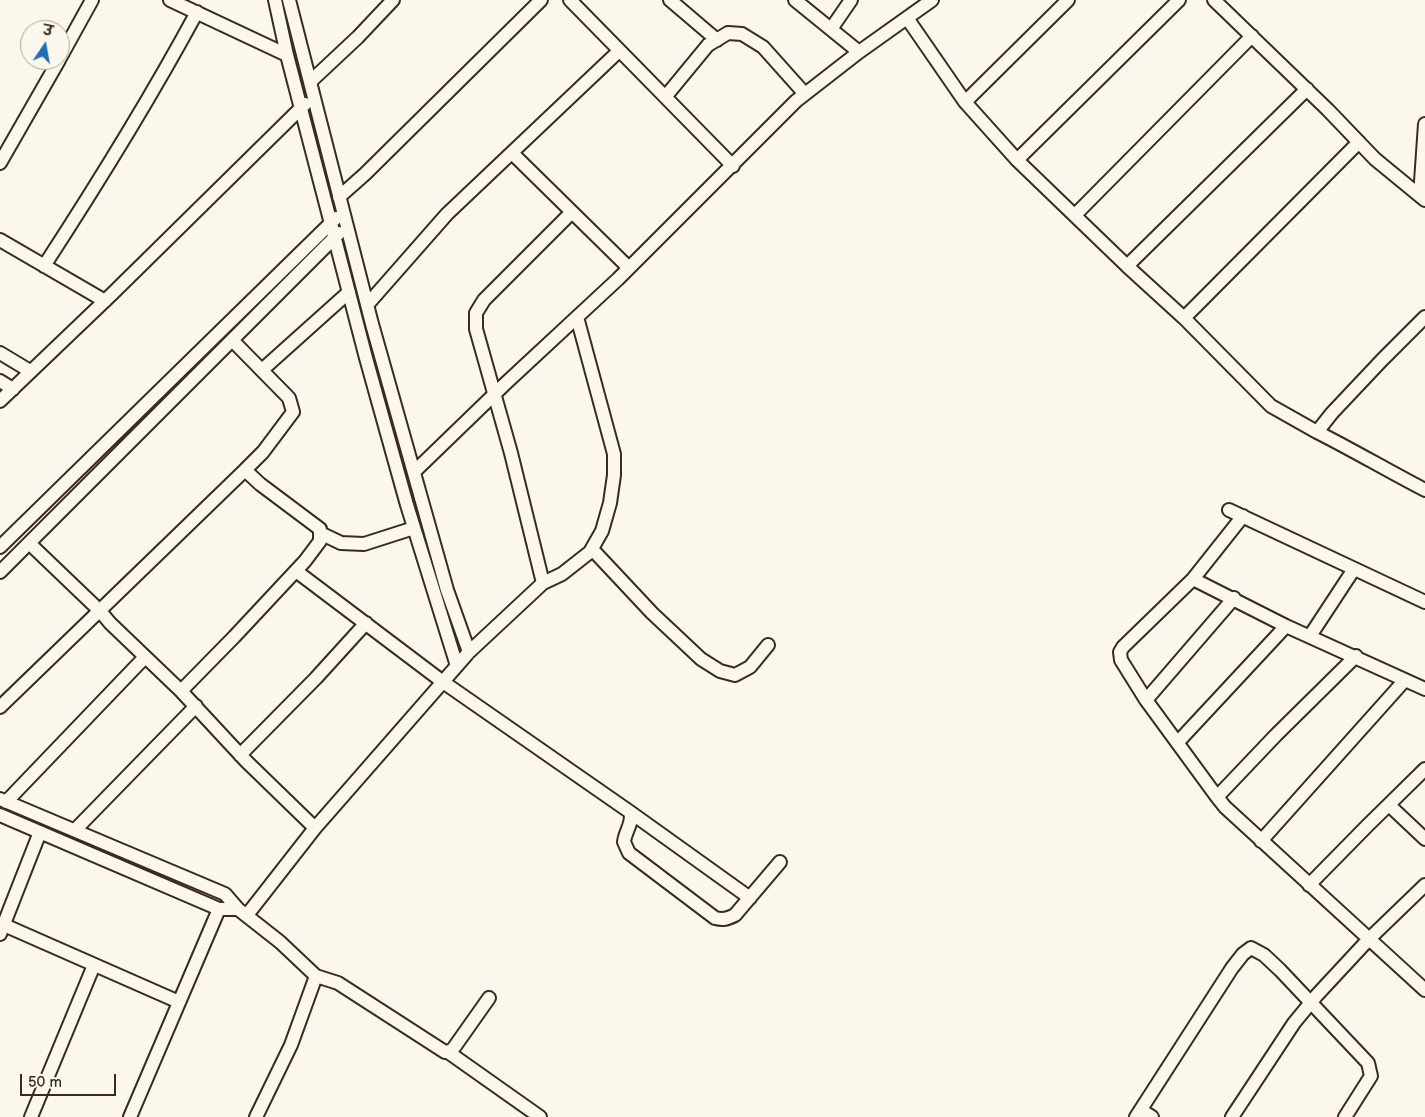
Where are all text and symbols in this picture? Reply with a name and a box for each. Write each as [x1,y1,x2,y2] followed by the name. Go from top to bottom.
[20,20,70,70] north arrow
[42,22,54,40] text: उ
[22,1064,119,1096] scale bar
[28,1073,62,1092] text: 50 m

